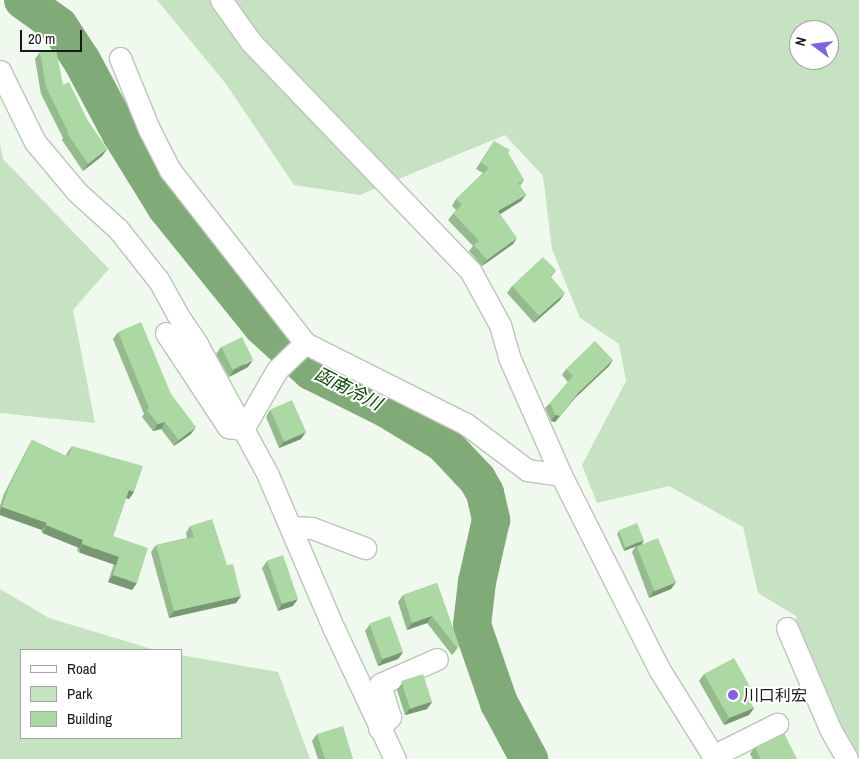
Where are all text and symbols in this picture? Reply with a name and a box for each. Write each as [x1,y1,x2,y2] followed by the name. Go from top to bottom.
[22,20,85,52] scale bar
[789,20,839,70] north arrow
[28,28,55,49] text: 20 m
[791,35,810,48] text: N
[311,363,385,415] water label: 函南冷川
[20,649,182,739] legend
[67,658,96,679] text: Road
[67,683,92,704] text: Park
[743,685,807,705] place label: 川口利宏
[727,689,739,701] marker: 川口利宏
[67,708,112,729] text: Building

